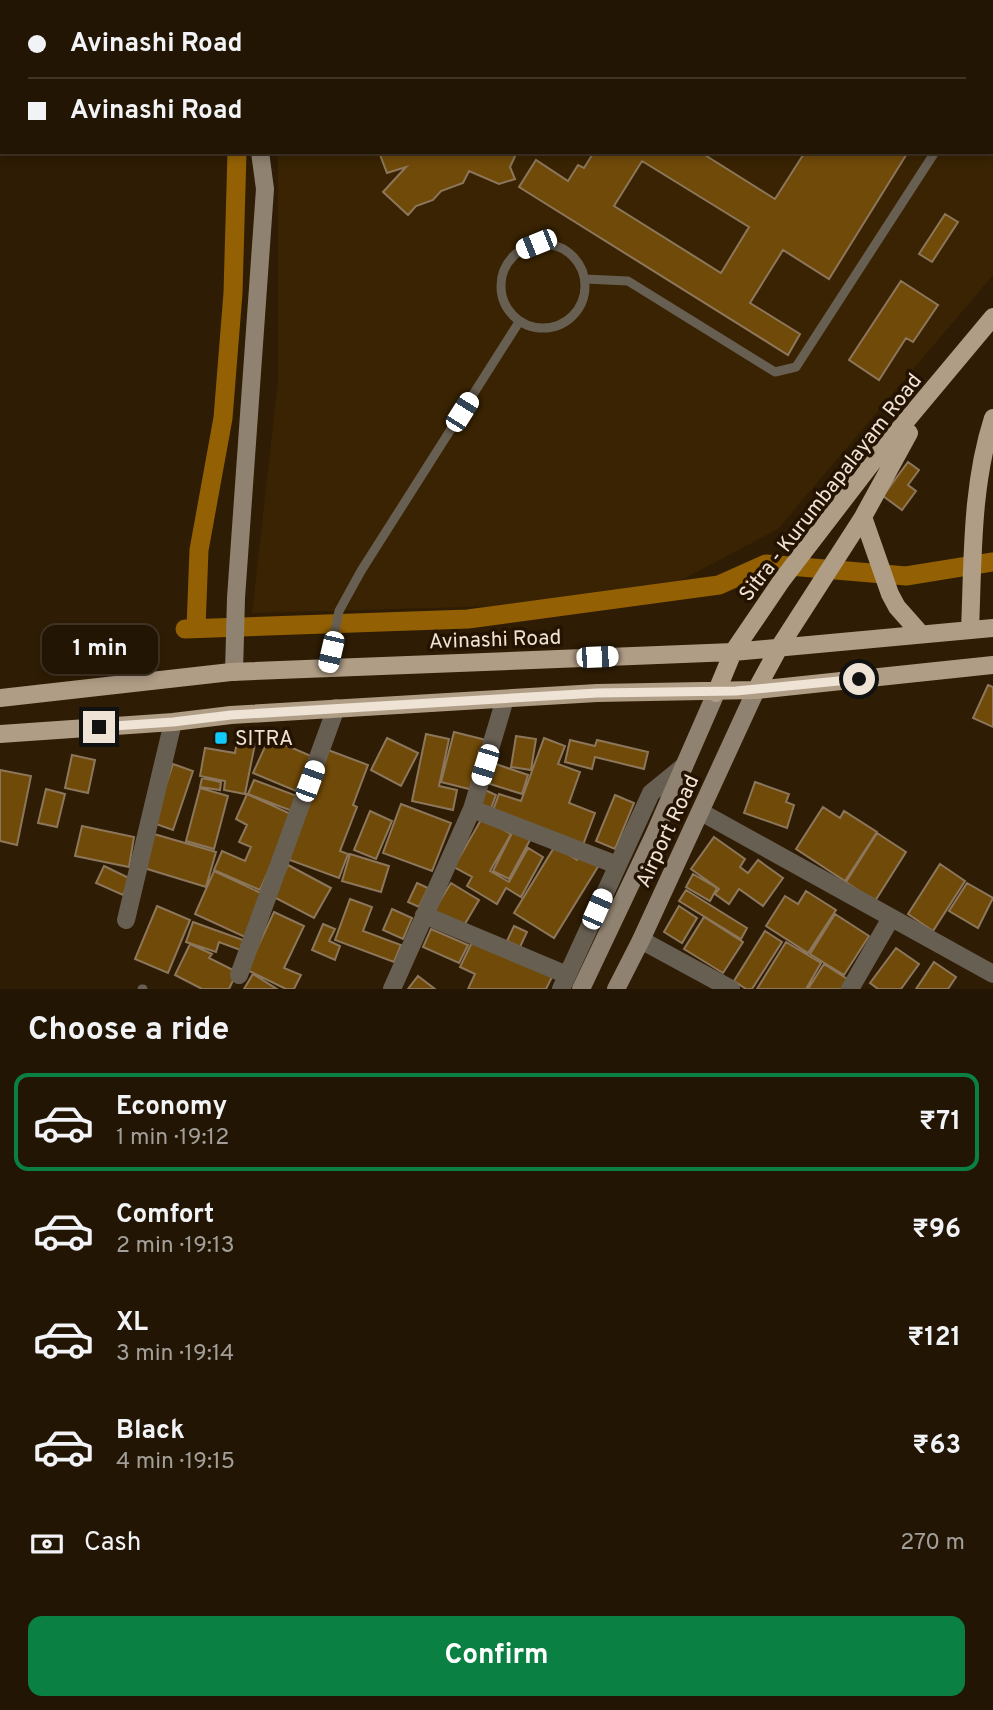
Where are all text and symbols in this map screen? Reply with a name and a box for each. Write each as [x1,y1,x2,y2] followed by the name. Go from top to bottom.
[70,28,243,61] text: Avinashi Road
[70,95,243,128] text: Avinashi Road
[513,226,560,262] car
[734,369,929,607] street label: Sitra - Kurumbapalayam Road
[442,389,483,435] car
[428,625,562,656] street label: Avinashi Road
[41,626,157,674] callout: 1 min
[317,629,346,675] car
[72,635,128,664] text: 1 min
[576,646,619,668] car
[843,663,875,695] route start
[83,711,115,743] route end
[235,726,293,753] place label: SITRA
[213,730,229,746] marker: SITRA
[469,742,502,788] car
[293,758,328,804] car
[630,771,706,892] street label: Airport Road
[579,886,616,932] car
[28,1011,229,1051] text: Choose a ride
[32,1091,95,1154] icon: car
[116,1091,227,1124] text: Economy
[919,1106,961,1139] text: ₹71
[116,1124,229,1153] text: 1 min · 19:12
[32,1199,95,1262] icon: car
[116,1199,214,1232] text: Comfort
[912,1214,961,1247] text: ₹96
[116,1232,234,1261] text: 2 min · 19:13
[32,1307,95,1370] icon: car
[116,1307,148,1340] text: XL
[907,1322,961,1355] text: ₹121
[116,1340,234,1369] text: 3 min · 19:14
[32,1415,95,1478] icon: car
[116,1415,185,1448] text: Black
[912,1430,961,1463] text: ₹63
[116,1448,235,1477] text: 4 min · 19:15
[28,1525,66,1563] icon: cash
[84,1527,141,1560] text: Cash
[900,1529,965,1558] text: 270 m
[28,1616,965,1696] button: Confirm

